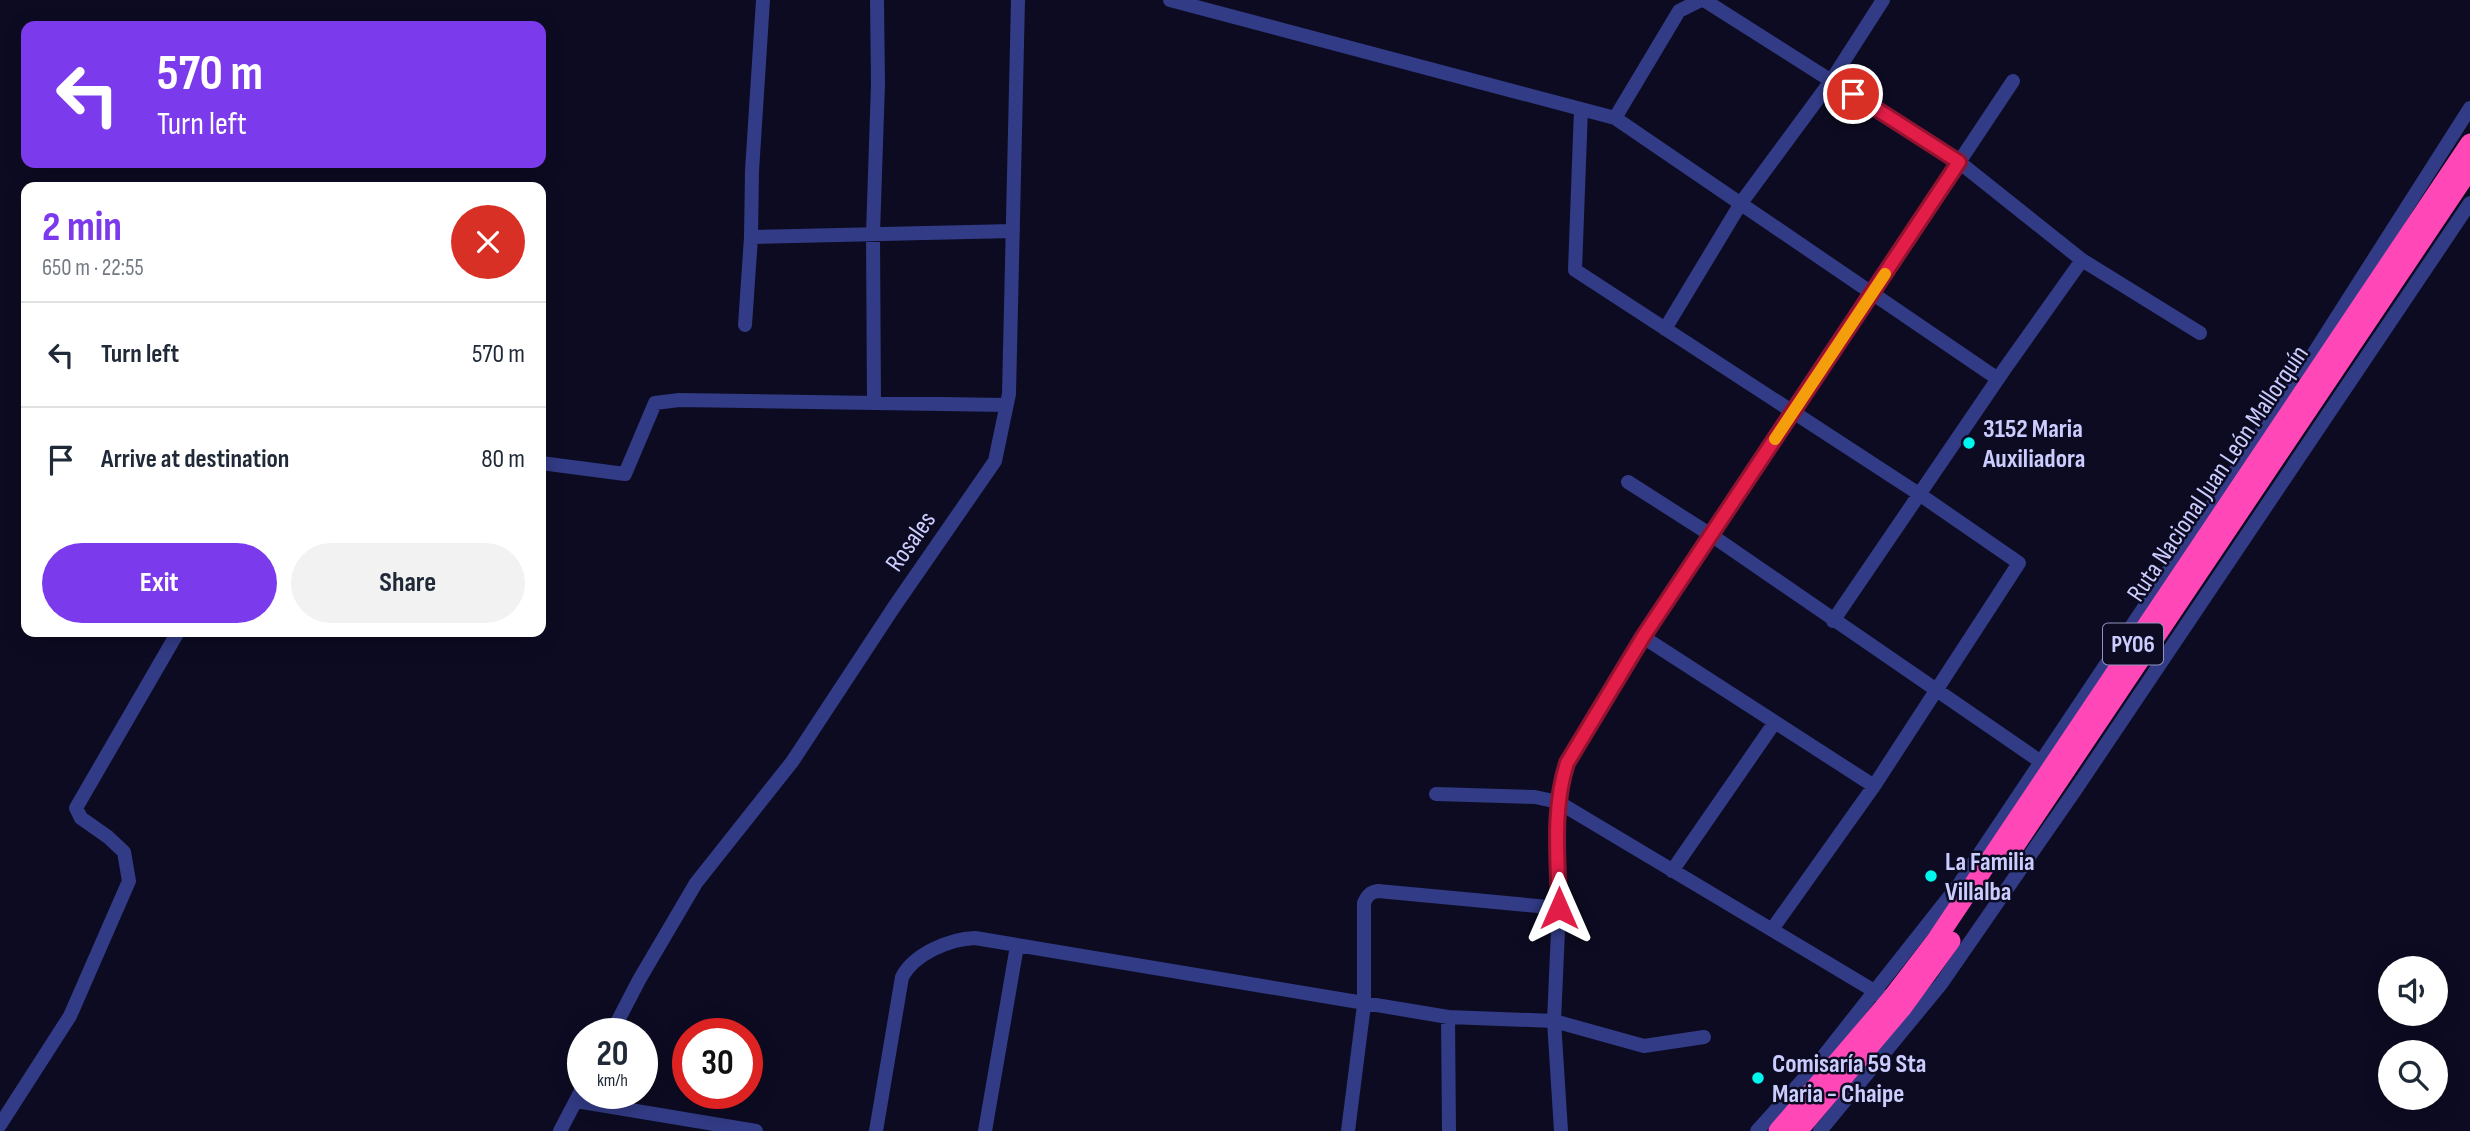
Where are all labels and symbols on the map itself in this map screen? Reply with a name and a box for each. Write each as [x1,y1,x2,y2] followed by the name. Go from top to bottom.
[1823,64,1883,124] pin
[2121,340,2316,608] street label: Ruta Nacional Juan León Mallorquín
[1982,414,2085,475] place label: 3152 Maria Auxiliadora
[1961,435,1977,451] marker: 3152 Maria Auxiliadora
[880,506,943,578] street label: Rosales
[2103,624,2163,664] road number: PY06
[1945,847,2035,908] place label: La Familia Villalba
[1923,868,1939,884] marker: La Familia Villalba
[1522,871,1596,945] position arrow
[672,1018,763,1109] speed limit sign: 30
[1772,1049,1926,1110] place label: Comisaría 59 Sta Maria - Chaipe
[1750,1070,1766,1086] marker: Comisaría 59 Sta Maria - Chaipe

